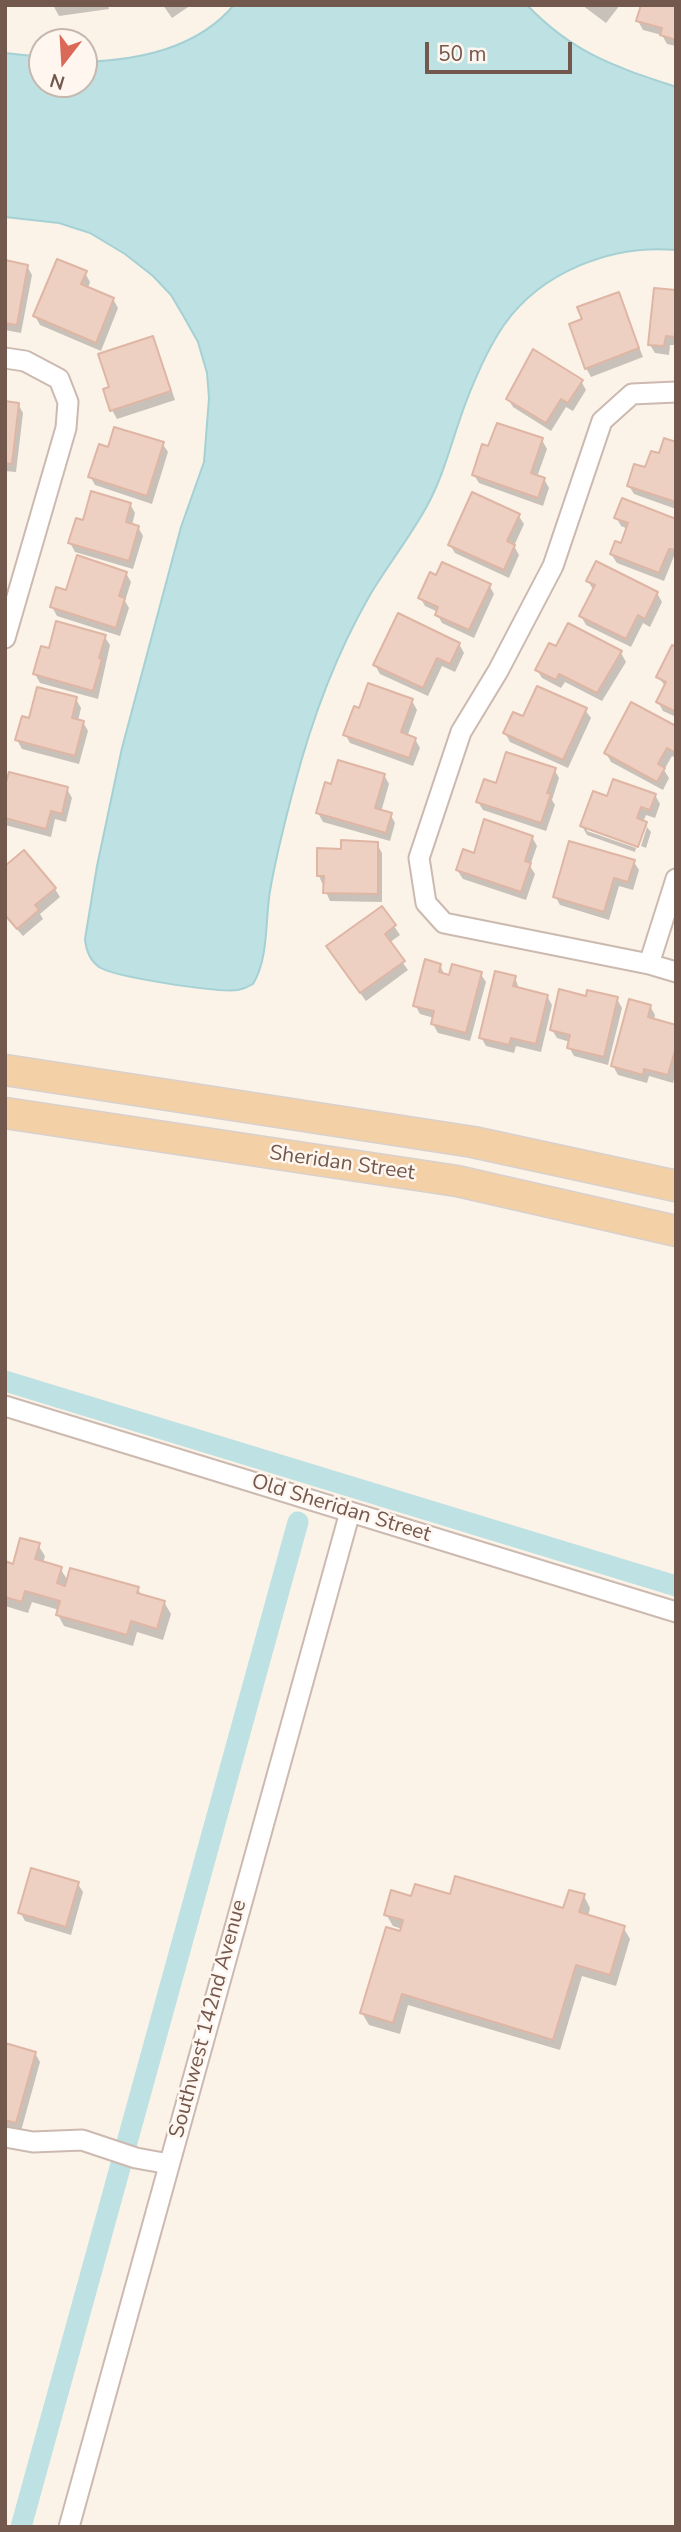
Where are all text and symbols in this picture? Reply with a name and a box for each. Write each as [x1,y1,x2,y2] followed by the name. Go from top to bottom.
[28,28,98,98] north arrow
[429,28,576,72] scale bar
[438,40,487,68] text: 50 m
[47,67,68,96] text: N
[268,1141,416,1187] street label: Sheridan Street
[248,1470,434,1548] street label: Old Sheridan Street
[165,1897,253,2141] street label: Southwest 142nd Avenue

